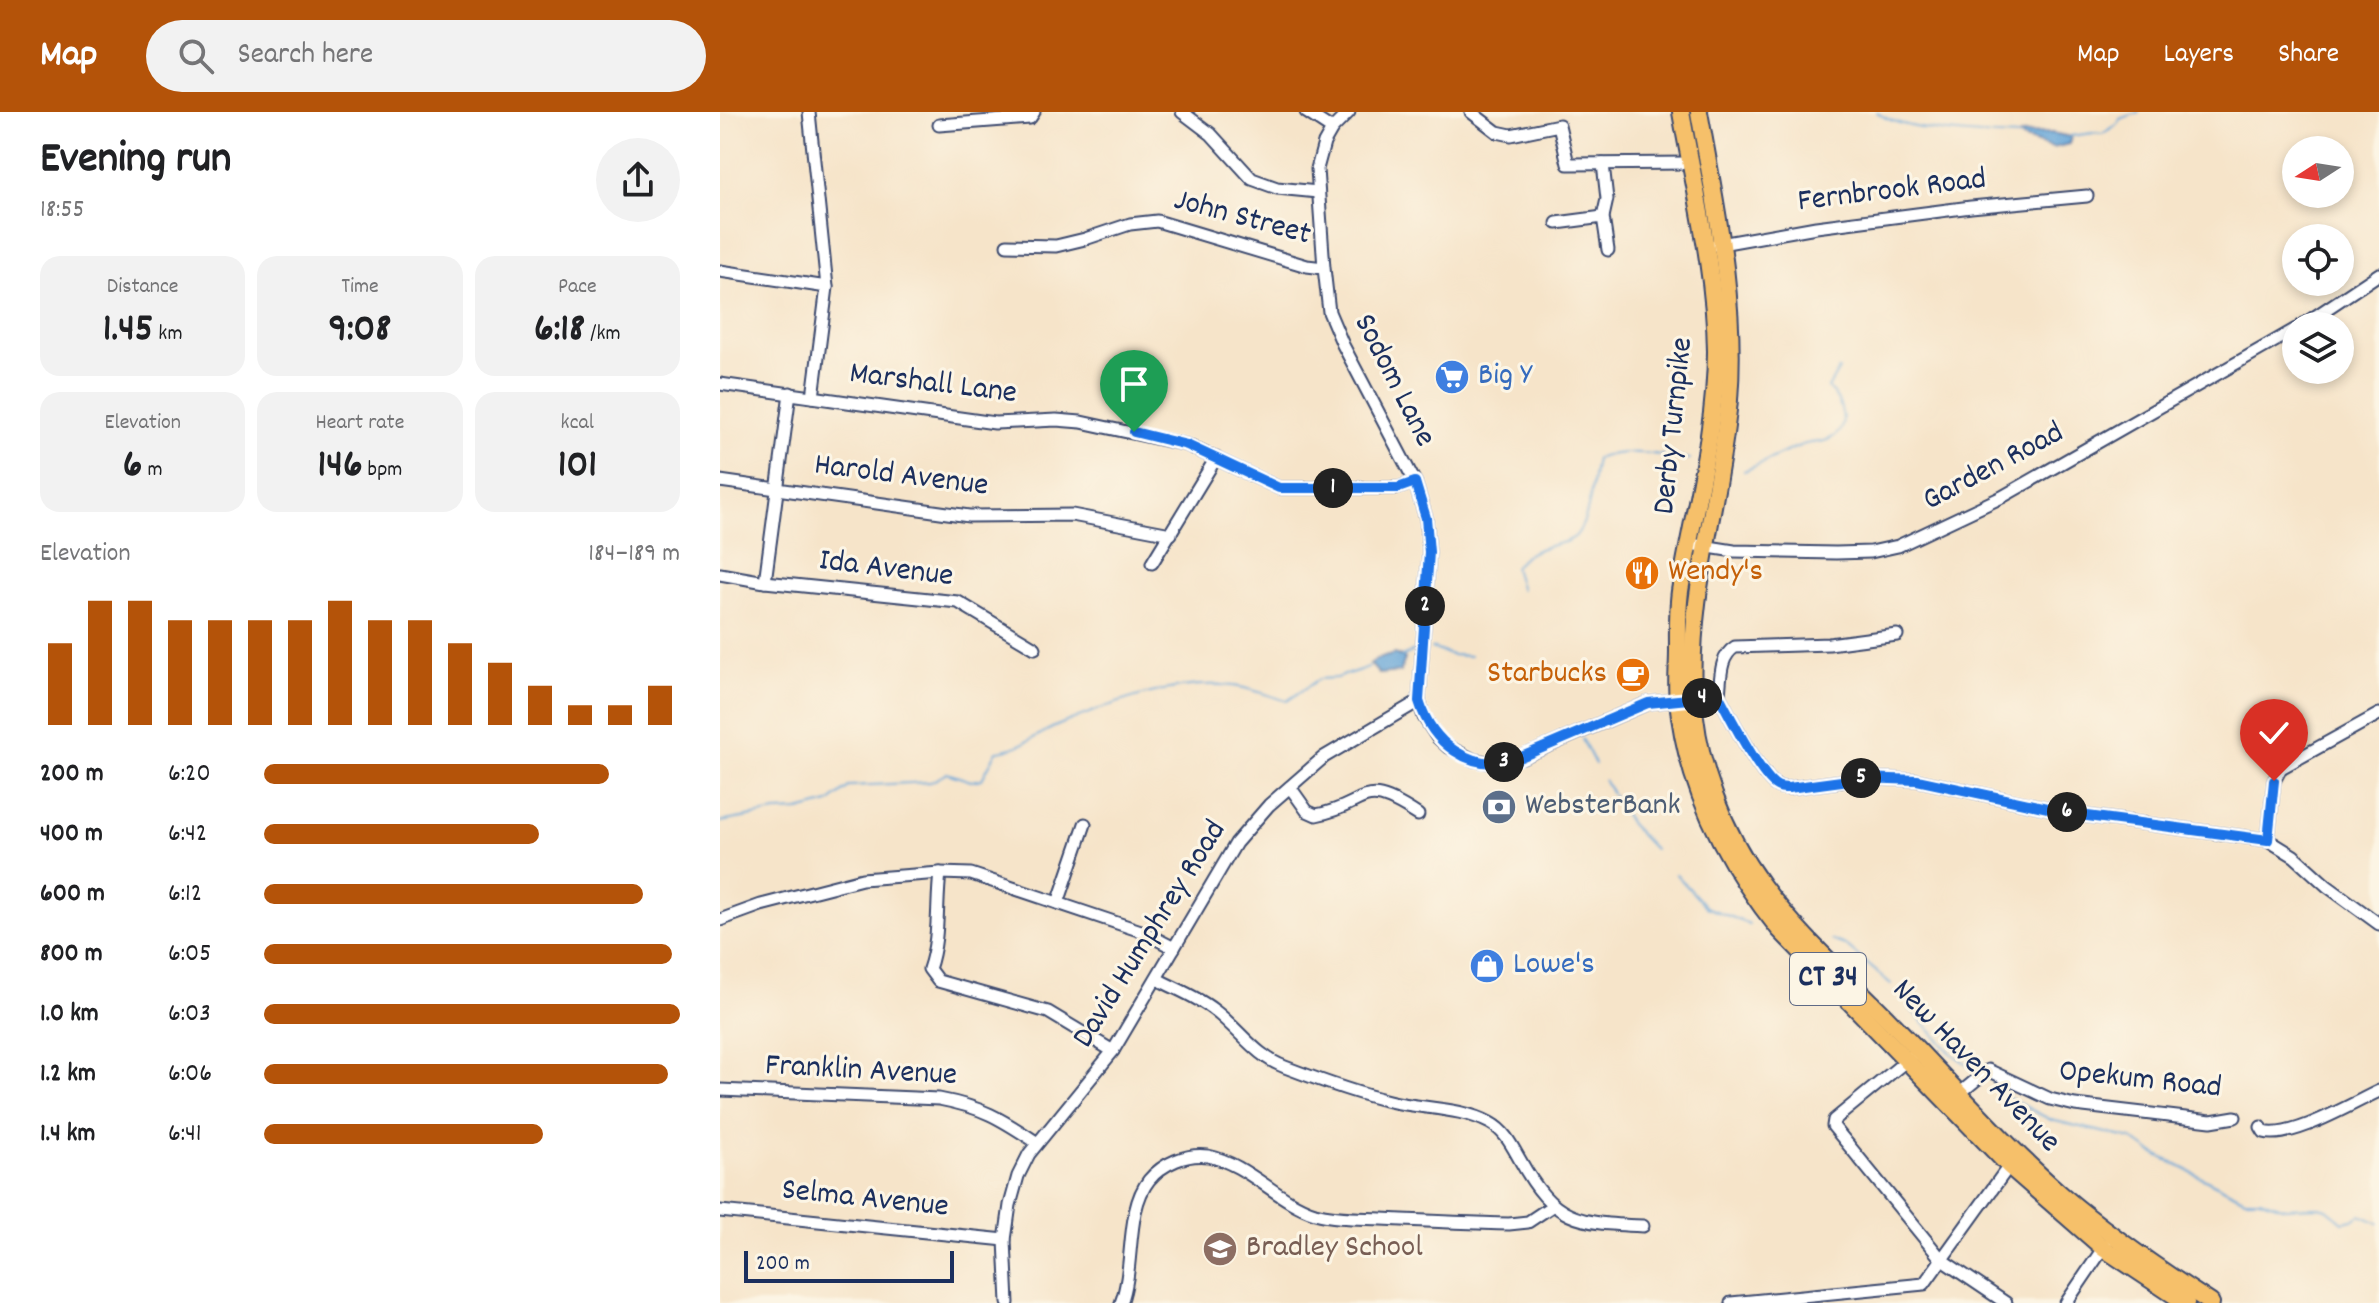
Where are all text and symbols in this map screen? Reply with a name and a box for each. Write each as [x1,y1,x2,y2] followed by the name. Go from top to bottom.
[146,20,706,92] search box
[40,29,98,84] text: Map
[174,34,218,78] icon: search
[238,35,373,78] text: Search here
[2077,36,2120,76] text: Map
[2164,36,2234,76] text: Layers
[2278,36,2339,76] text: Share
[40,130,231,193] text: Evening run
[2282,136,2354,208] north arrow
[2282,136,2354,384] map controls
[596,138,680,222] button: share
[1795,158,1989,226] street label: Fernbrook Road
[1168,179,1316,259] street label: John Street
[40,192,85,229] text: 18:55
[2282,224,2354,296] button: locate
[107,272,179,303] text: Distance
[341,272,379,303] text: Time
[558,272,597,303] text: Pace
[103,303,153,360] text: 1.45
[329,303,391,360] text: 9:08
[534,303,585,360] text: 6:18
[1340,306,1446,456] street label: Sodom Lane
[2282,312,2354,384] button: layers
[153,319,183,350] text: km
[585,319,621,350] text: /km
[1643,335,1707,517] street label: Derby Turnpike
[1100,350,1168,432] pin
[847,352,1019,418] street label: Marshall Lane
[1478,354,1533,400] place label: Big Y
[1433,358,1471,396] supermarket icon: Big Y
[1112,362,1156,406] icon: arrive
[104,408,181,439] text: Elevation
[316,408,404,439] text: Heart rate
[561,408,594,439] text: kcal
[1915,412,2073,524] street label: Garden Road
[123,439,142,496] text: 6
[318,439,363,496] text: 146
[558,439,597,496] text: 101
[811,444,991,510] street label: Harold Avenue
[142,455,163,486] text: m
[363,455,402,486] text: bpm
[1313,468,1353,508] pin: 1
[1331,472,1335,503] text: 1
[40,536,130,573] text: Elevation
[588,536,680,573] text: 184–189 m
[816,539,956,601] street label: Ida Avenue
[1668,550,1763,596] place label: Wendy's
[1623,554,1661,592] restaurant icon: Wendy's
[1405,586,1445,626] pin: 2
[1420,590,1430,621] text: 2
[1487,652,1607,698] place label: Starbucks
[1614,656,1652,694] cafe icon: Starbucks
[1682,678,1722,718] pin: 4
[1697,682,1707,713] text: 4
[2240,699,2308,781] pin
[2252,711,2296,755] icon: check
[1484,742,1524,782] pin: 3
[1499,746,1509,777] text: 3
[40,756,104,793] text: 200 m
[168,756,211,793] text: 6:20
[1841,758,1881,798] pin: 5
[1856,762,1866,793] text: 5
[1525,784,1681,830] place label: WebsterBank
[1480,788,1518,826] bank icon: WebsterBank
[2047,792,2087,832] pin: 6
[2062,796,2072,827] text: 6
[1062,812,1240,1058] street label: David Humphrey Road
[40,816,103,853] text: 400 m
[168,816,207,853] text: 6:42
[40,876,105,913] text: 600 m
[168,876,202,913] text: 6:12
[40,936,103,973] text: 800 m
[168,936,211,973] text: 6:05
[1513,943,1595,989] place label: Lowe's
[1468,947,1506,985] shop icon: Lowe's
[1790,953,1866,1005] road number: CT 34
[1880,970,2070,1164] street label: New Haven Avenue
[40,996,99,1033] text: 1.0 km
[168,996,211,1033] text: 6:03
[764,1044,958,1100] street label: Franklin Avenue
[2056,1050,2224,1112] street label: Opekum Road
[40,1056,96,1093] text: 1.2 km
[168,1056,212,1093] text: 6:06
[40,1116,95,1153] text: 1.4 km
[168,1116,202,1153] text: 6:41
[779,1168,951,1232] street label: Selma Avenue
[1246,1226,1423,1272] place label: Bradley School
[1201,1230,1239,1268] school or university icon: Bradley School
[744,1247,954,1283] scale bar
[756,1249,810,1280] text: 200 m

